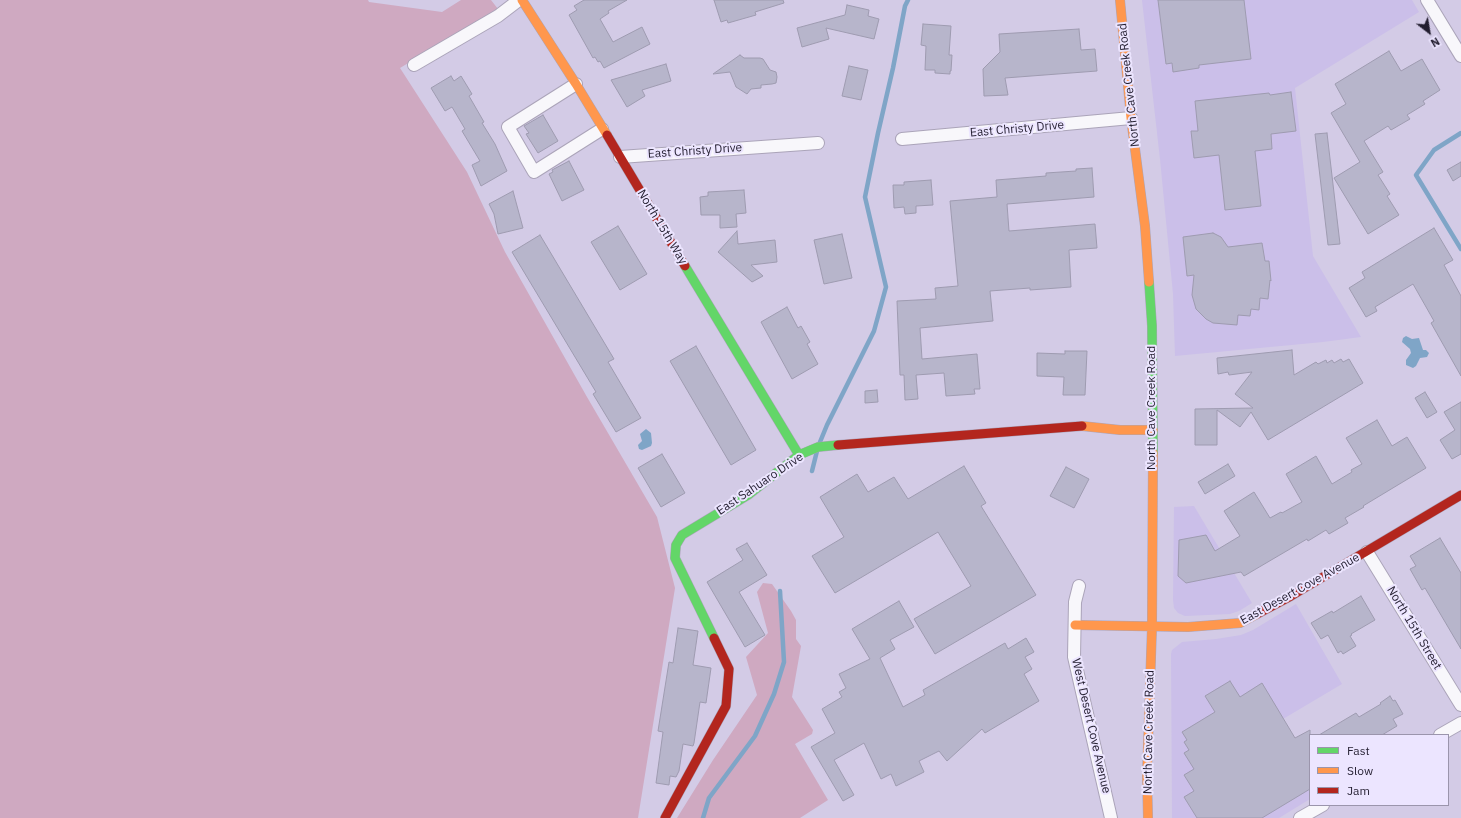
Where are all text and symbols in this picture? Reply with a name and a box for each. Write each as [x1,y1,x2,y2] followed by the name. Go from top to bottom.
[1409,12,1449,52] north arrow
[1115,22,1143,148] street label: North Cave Creek Road
[1428,34,1442,50] text: N
[969,118,1065,140] street label: East Christy Drive
[647,141,743,161] street label: East Christy Drive
[634,187,690,267] street label: North 15th Way
[1145,346,1159,470] street label: North Cave Creek Road
[714,450,806,518] street label: East Sahuaro Drive
[1238,550,1362,628] street label: East Desert Cove Avenue
[1383,584,1445,672] street label: North 15th Street
[1068,657,1114,795] street label: West Desert Cove Avenue
[1141,670,1157,794] street label: North Cave Creek Road
[1309,734,1449,806] legend
[1347,743,1370,758] text: Fast
[1347,763,1373,778] text: Slow
[1347,783,1370,798] text: Jam

